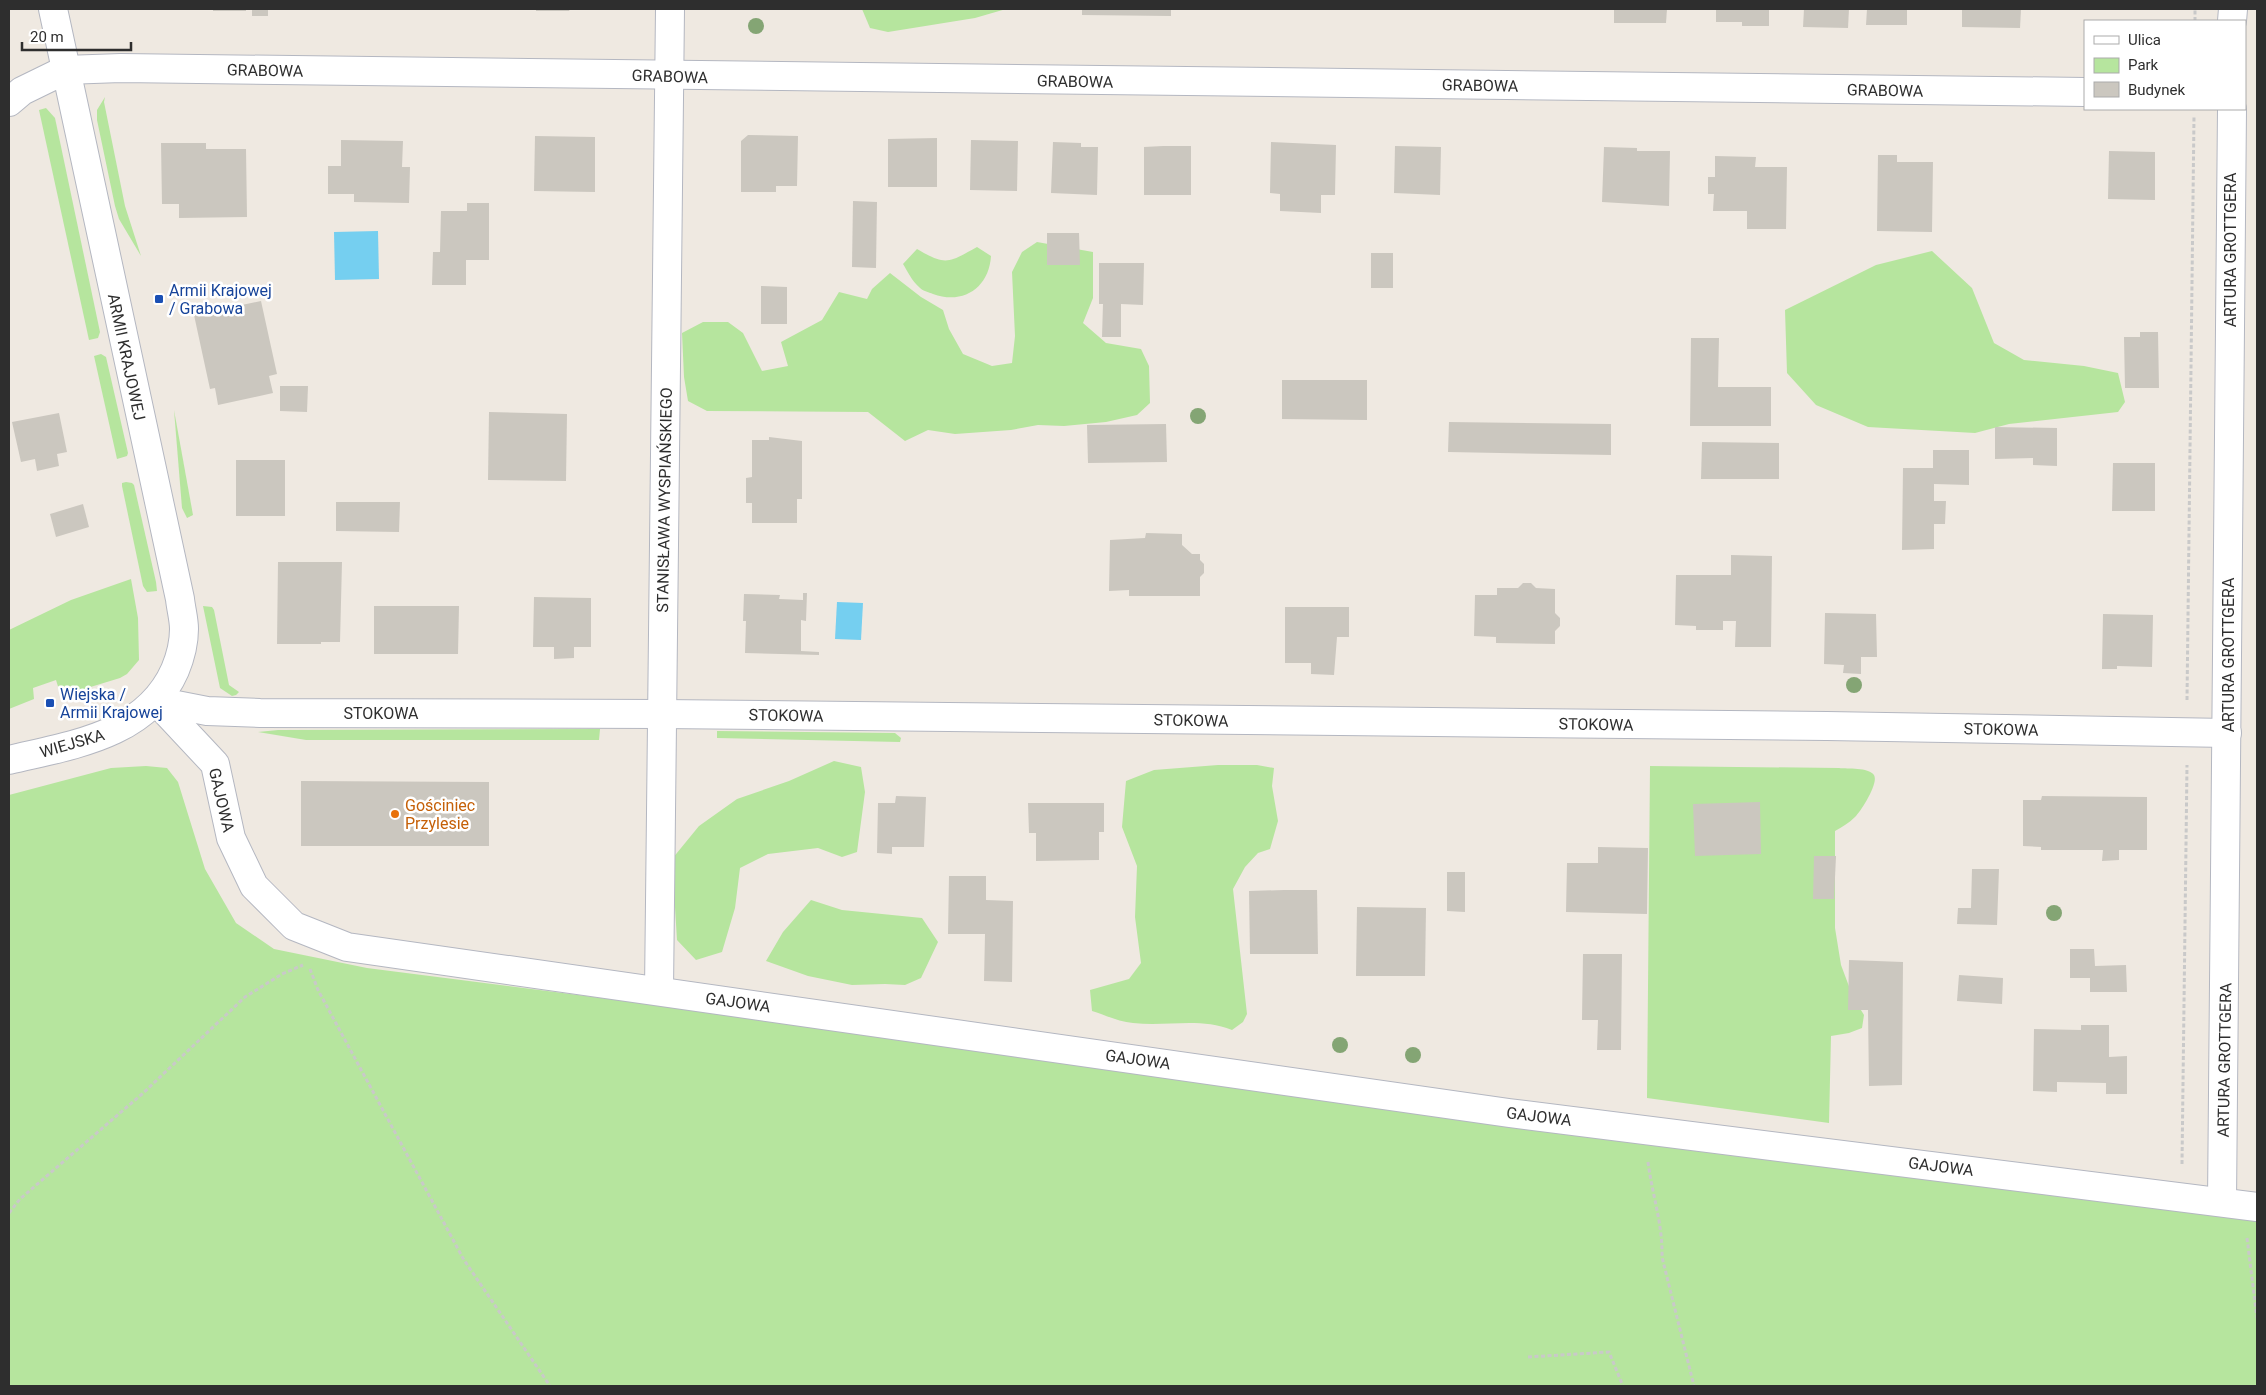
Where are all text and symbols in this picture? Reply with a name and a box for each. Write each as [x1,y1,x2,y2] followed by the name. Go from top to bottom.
[22,20,131,52] scale bar
[2084,20,2246,110] legend
[30,28,64,46] text: 20 m
[2128,31,2161,49] text: Ulica
[2128,56,2159,74] text: Park
[227,60,304,81] street label: GRABOWA
[631,66,709,87] street label: GRABOWA
[1037,71,1114,92] street label: GRABOWA
[1442,75,1519,96] street label: GRABOWA
[1847,80,1924,101] street label: GRABOWA
[2128,81,2185,99] text: Budynek
[2221,172,2240,327] street label: ARTURA GROTTGERA
[169,281,272,318] place label: Armii Krajowej / Grabowa
[104,292,149,422] street label: ARMII KRAJOWEJ
[153,293,165,305] marker: Armii Krajowej / Grabowa
[653,387,676,613] street label: STANISŁAWA WYSPIAŃSKIEGO
[2219,577,2238,732] street label: ARTURA GROTTGERA
[60,685,163,722] place label: Wiejska / Armii Krajowej
[44,697,56,709] marker: Wiejska / Armii Krajowej
[344,704,419,723] street label: STOKOWA
[748,705,824,726] street label: STOKOWA
[1153,710,1229,731] street label: STOKOWA
[1558,714,1634,735] street label: STOKOWA
[1963,719,2039,740] street label: STOKOWA
[38,725,107,762] street label: WIEJSKA
[205,766,238,835] street label: GAJOWA
[405,796,475,833] place label: Gościniec Przylesie
[389,808,401,820] marker: Gościniec Przylesie
[2214,982,2235,1138] street label: ARTURA GROTTGERA
[704,989,772,1017] street label: GAJOWA
[1104,1046,1172,1074] street label: GAJOWA
[1505,1103,1573,1130] street label: GAJOWA
[1907,1153,1975,1180] street label: GAJOWA

